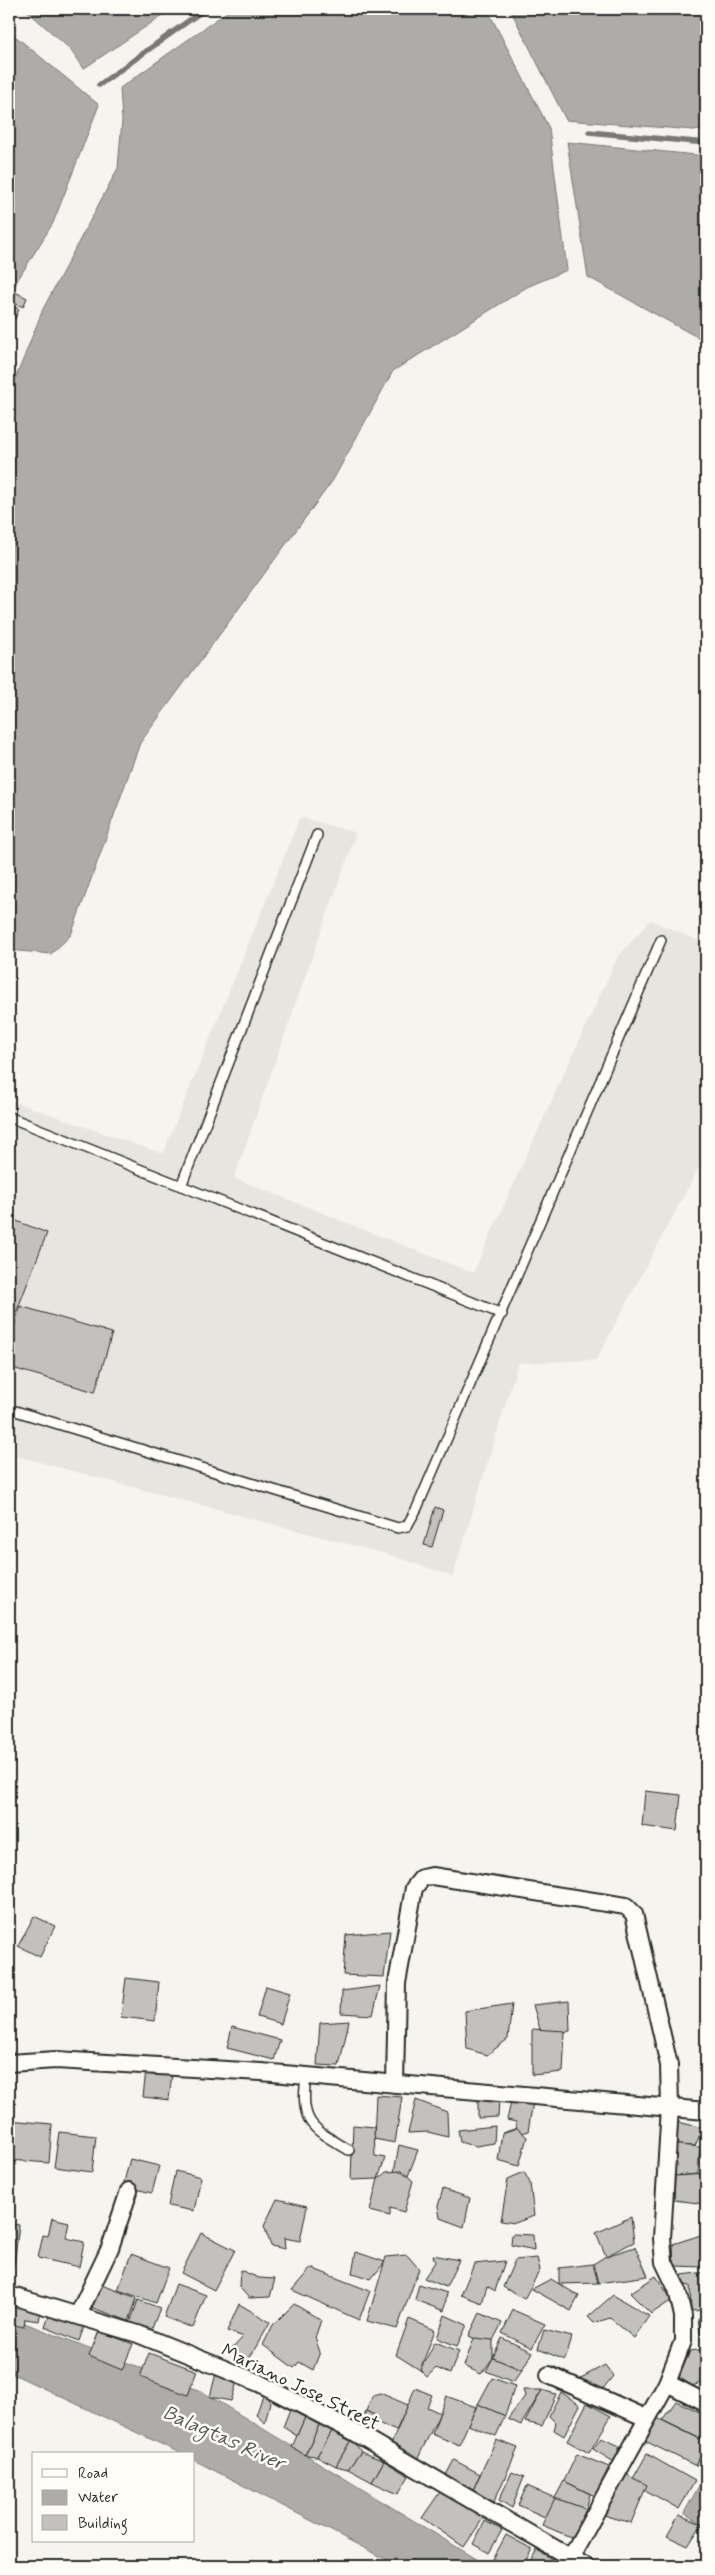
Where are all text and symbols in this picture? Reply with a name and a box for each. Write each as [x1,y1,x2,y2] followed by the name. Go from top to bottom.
[217,2338,384,2437] street label: Mariano Jose Street
[157,2400,291,2480] water label: Balagtas River
[32,2452,195,2542] legend
[78,2464,108,2484] text: Road
[78,2488,118,2508] text: Water
[78,2514,128,2535] text: Building

